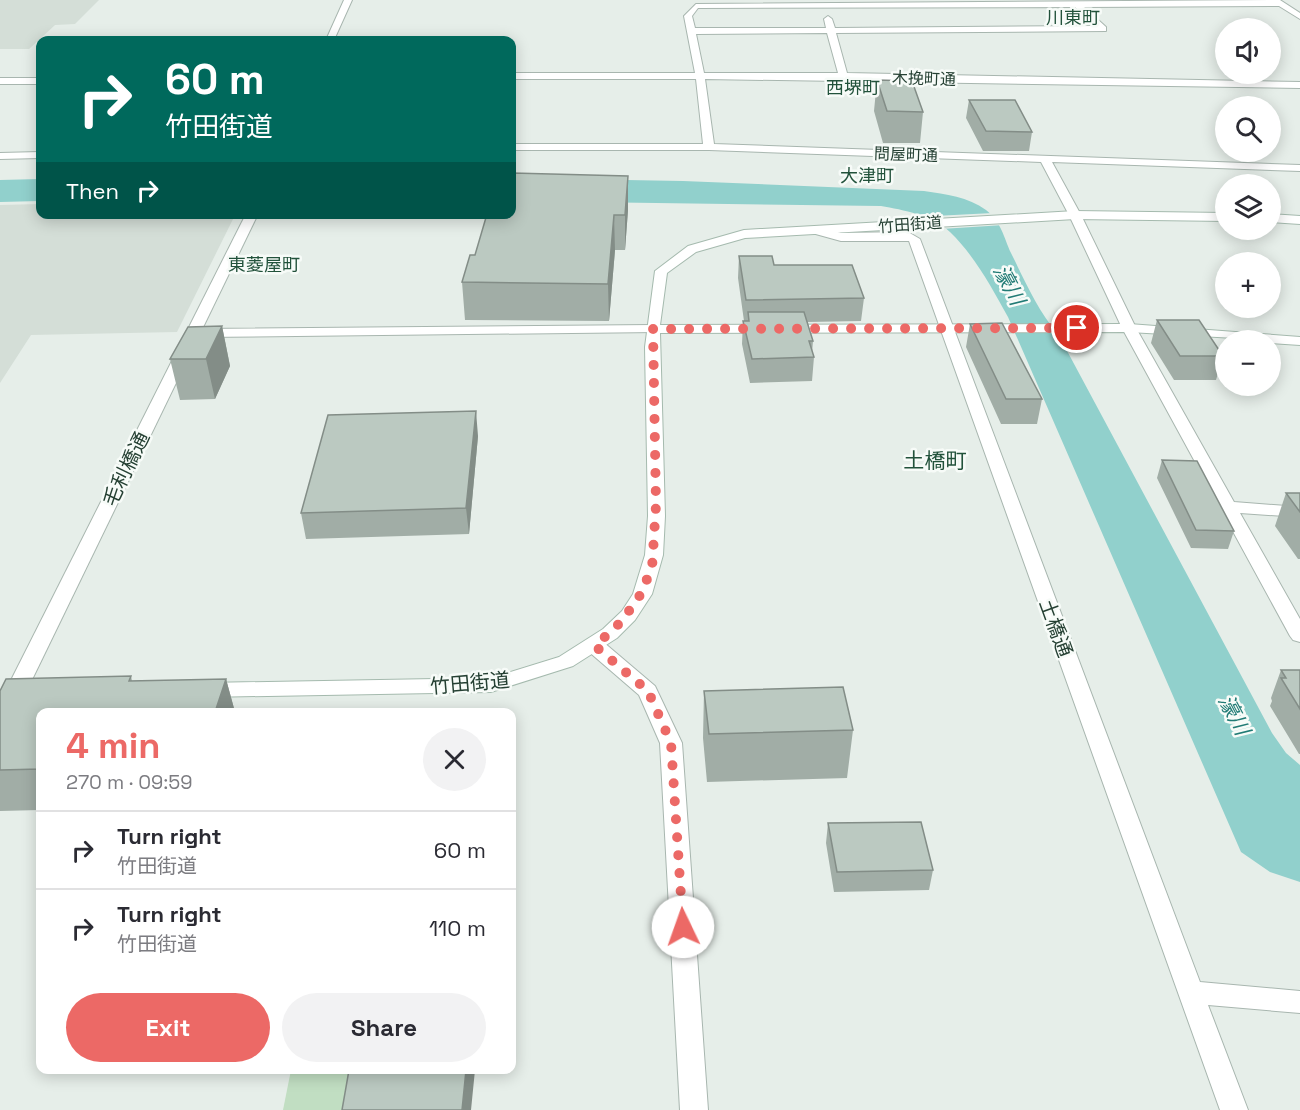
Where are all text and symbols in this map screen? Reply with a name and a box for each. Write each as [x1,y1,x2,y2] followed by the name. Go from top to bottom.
[1046,6,1100,29] district label: 川東町
[1215,18,1281,396] map controls
[1215,18,1281,84] button: sound
[165,53,265,106] text: 60 m
[66,60,144,138] icon: right
[892,67,956,90] street label: 木挽町通
[826,76,880,99] district label: 西堺町
[1215,96,1281,162] button: search
[165,109,273,144] text: 竹田街道
[874,143,938,166] street label: 問屋町通
[840,164,894,187] district label: 大津町
[131,174,164,207] icon: right
[1215,174,1281,240] button: layers
[66,177,119,205] text: Then
[877,212,943,237] street label: 竹田街道
[1215,252,1281,318] button: +
[228,253,300,276] district label: 東菱屋町
[988,260,1032,311] water label: 濠川
[1051,302,1102,353] pin
[1060,311,1093,344] icon: arrive
[1215,330,1281,396] button: −
[97,427,155,511] street label: 毛利橋通
[904,447,967,474] district label: 土橋町
[1034,595,1078,661] street label: 土橋通
[429,667,511,699] street label: 竹田街道
[1213,690,1257,741] water label: 濠川
[66,723,161,769] text: 4 min
[423,728,486,791] button: close
[66,769,193,795] text: 270 m · 09:59
[117,822,222,850] text: Turn right
[66,834,99,867] icon: right
[434,836,486,864] text: 60 m
[117,853,197,879] text: 竹田街道
[651,895,715,959] position arrow
[117,900,222,928] text: Turn right
[66,912,99,945] icon: right
[429,914,486,942] text: 110 m
[117,931,197,957] text: 竹田街道
[66,993,270,1062] button: Exit
[282,993,486,1062] button: Share

